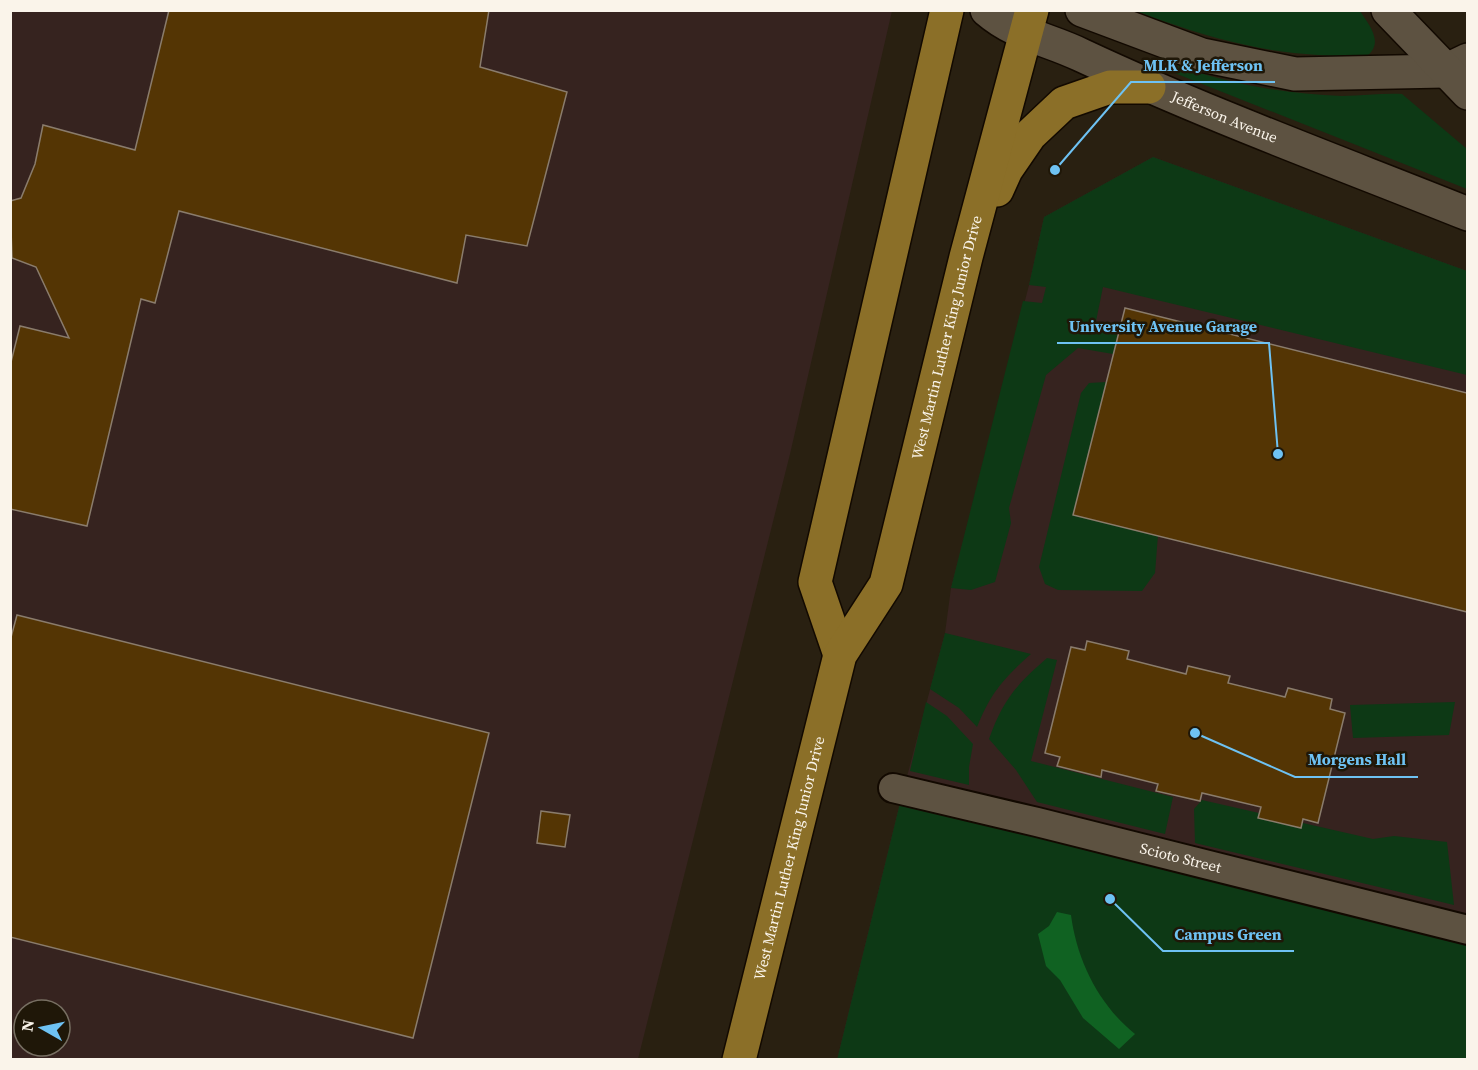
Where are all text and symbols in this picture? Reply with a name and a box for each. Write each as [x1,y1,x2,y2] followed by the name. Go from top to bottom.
[1131,48,1275,82] callout: MLK & Jefferson
[1143,54,1263,76] text: MLK & Jefferson
[1167,85,1281,148] street label: Jefferson Avenue
[906,213,987,461] street label: West Martin Luther King Junior Drive
[1057,309,1269,343] callout: University Avenue Garage
[1069,315,1257,337] text: University Avenue Garage
[748,734,829,982] street label: West Martin Luther King Junior Drive
[1295,743,1418,777] callout: Morgens Hall
[1308,748,1406,770] text: Morgens Hall
[1138,837,1224,878] street label: Scioto Street
[1163,917,1294,951] callout: Campus Green
[1174,923,1282,945] text: Campus Green
[12,998,72,1058] north arrow
[15,1018,39,1033] text: N

